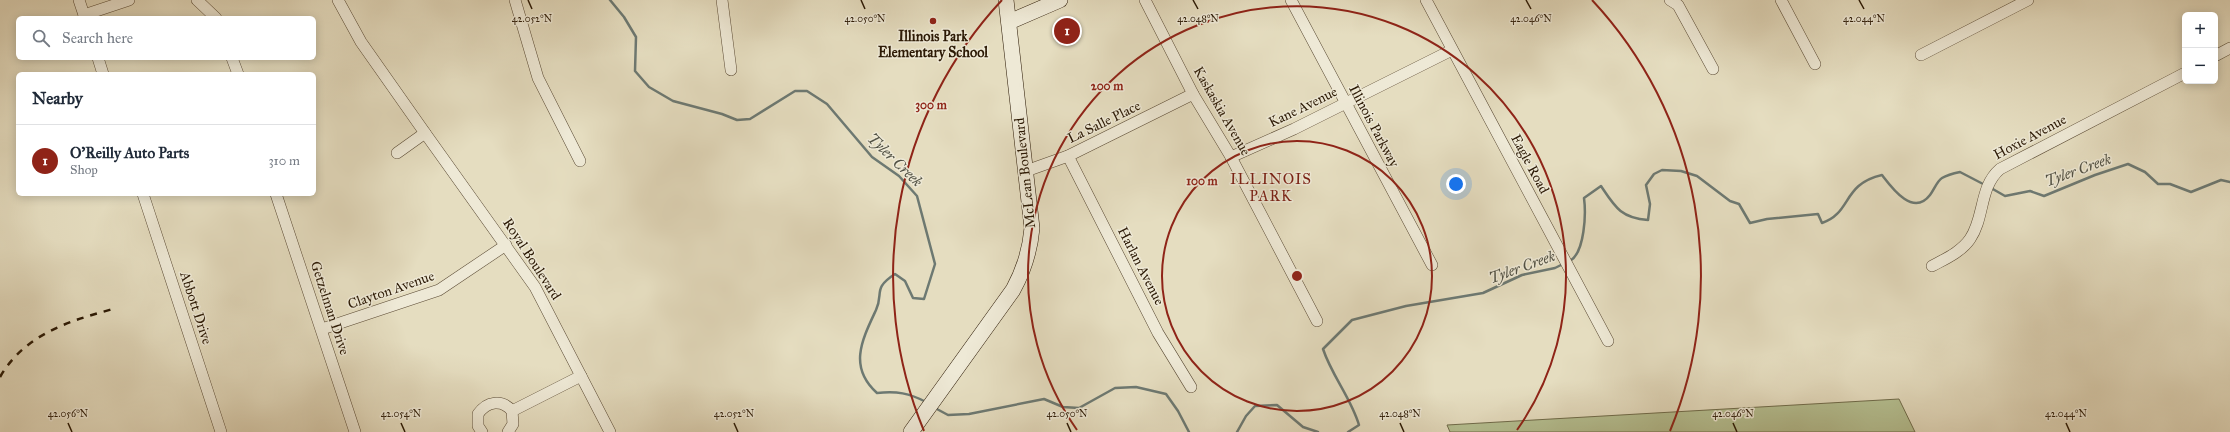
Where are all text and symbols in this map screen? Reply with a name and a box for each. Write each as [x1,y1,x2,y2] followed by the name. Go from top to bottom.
[2182,12,2218,84] map controls
[2182,12,2218,48] button: +
[512,13,553,25] text: 42.052°N
[844,13,886,25] text: 42.050°N
[1177,13,1219,25] text: 42.048°N
[1510,13,1552,25] text: 42.046°N
[1843,13,1885,25] text: 42.044°N
[16,16,316,60] search box
[928,16,938,26] marker: Illinois Park Elementary School
[1054,16,1080,46] pin: 1
[30,27,52,49] icon: search
[878,28,989,62] place label: Illinois Park Elementary School
[62,29,133,47] text: Search here
[2182,48,2218,84] button: −
[1190,64,1254,159] street label: Kaskaskia Avenue
[1091,79,1124,93] text: 200 m
[1345,82,1403,170] street label: Illinois Parkway
[1266,83,1340,131] street label: Kane Avenue
[32,88,83,109] text: Nearby
[1065,97,1143,147] street label: La Salle Place
[915,98,948,113] text: 300 m
[1991,111,2069,163] street label: Hoxie Avenue
[1011,117,1039,229] street label: McLean Boulevard
[864,129,926,191] water label: Tyler Creek
[1507,131,1553,197] street label: Eagle Road
[70,144,189,162] text: O'Reilly Auto Parts
[2042,150,2114,190] water label: Tyler Creek
[42,153,48,169] text: 1
[268,153,300,169] text: 310 m
[70,162,98,178] text: Shop
[1230,170,1312,205] district label: ILLINOIS PARK
[1186,174,1219,188] text: 100 m
[1446,174,1466,194] your location
[499,215,565,303] street label: Royal Boulevard
[1114,224,1168,308] street label: Harlan Avenue
[1486,247,1558,287] water label: Tyler Creek
[307,259,353,357] street label: Getzelman Drive
[346,267,437,313] street label: Clayton Avenue
[176,269,216,347] street label: Abbott Drive
[1290,269,1304,283] centre of rings
[48,408,89,420] text: 42.056°N
[381,408,422,420] text: 42.054°N
[714,408,755,420] text: 42.052°N
[1046,408,1088,420] text: 42.050°N
[1379,408,1421,420] text: 42.048°N
[1712,408,1754,420] text: 42.046°N
[2045,408,2087,420] text: 42.044°N

